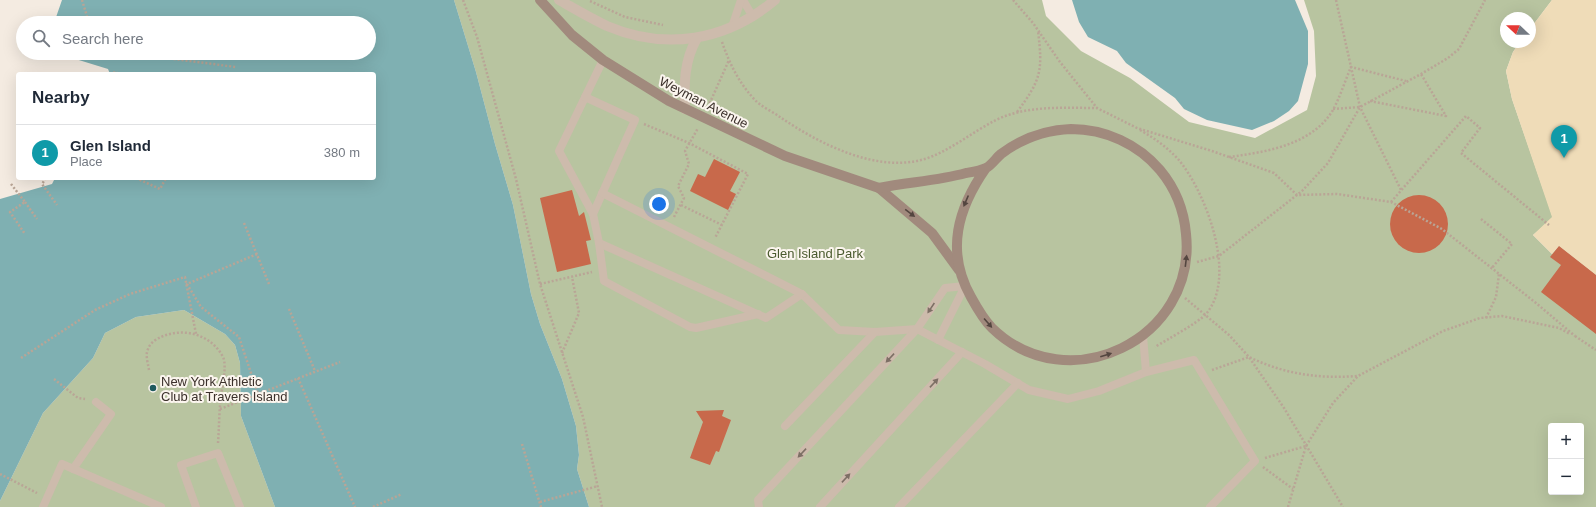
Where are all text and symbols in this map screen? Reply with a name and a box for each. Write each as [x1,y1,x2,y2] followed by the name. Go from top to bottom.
[1500,12,1536,48] north arrow
[16,16,376,60] search box
[30,27,52,49] icon: search
[62,30,144,47] text: Search here
[657,74,751,131] street label: Weyman Avenue
[32,88,90,107] text: Nearby
[1551,125,1577,158] pin: 1
[70,137,151,154] text: Glen Island
[41,145,49,160] text: 1
[324,145,360,160] text: 380 m
[70,154,103,169] text: Place
[649,194,669,214] your location
[963,196,969,208] one-way arrow
[904,209,915,217] one-way arrow
[767,246,864,261] park label: Glen Island Park
[1183,255,1189,267] one-way arrow
[927,303,935,313] one-way arrow
[983,317,992,328] one-way arrow
[886,352,895,363] one-way arrow
[1101,352,1113,358] one-way arrow
[161,374,287,404] place label: New York Athletic Club at Travers Island
[929,378,938,387] one-way arrow
[148,383,158,393] marker: New York Athletic Club at Travers Island
[1548,423,1584,495] map controls
[1548,423,1584,459] button: +
[797,448,807,458] one-way arrow
[1548,459,1584,495] button: −
[841,473,851,483] one-way arrow

